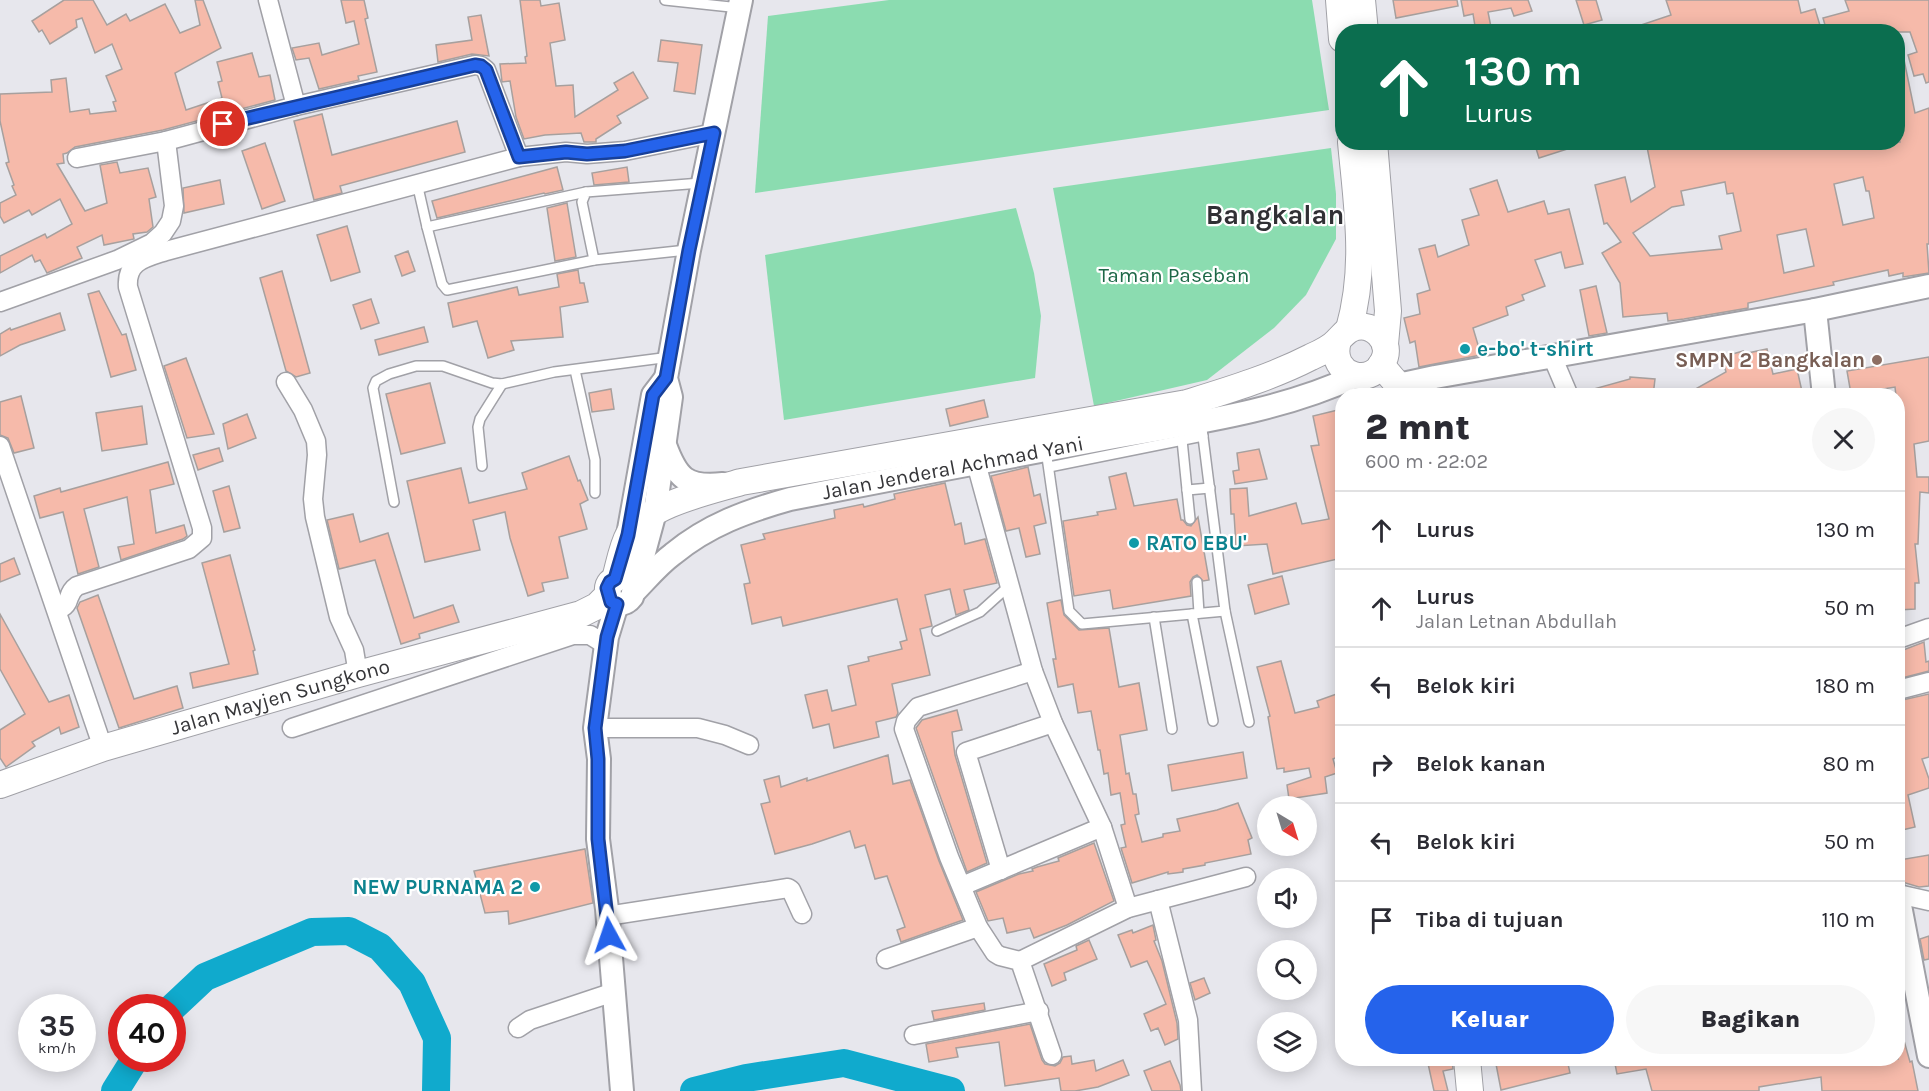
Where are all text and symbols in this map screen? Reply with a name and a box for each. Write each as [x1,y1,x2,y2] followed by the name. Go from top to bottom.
[1464,46,1582,96] text: 130 m
[1365,48,1443,126] icon: ahead
[1464,97,1533,129] text: Lurus
[197,98,248,149] pin
[206,107,239,140] icon: arrive
[1206,199,1344,231] district label: Bangkalan
[1099,263,1249,287] park label: Taman Paseban
[1477,337,1594,361] place label: e-bo' t-shirt
[1458,342,1472,356] marker: e-bo' t-shirt
[1675,348,1865,372] place label: SMPN 2 Bangkalan
[1870,353,1884,367] marker: SMPN 2 Bangkalan
[1365,406,1470,448] text: 2 mnt
[1812,408,1875,471] button: close
[820,431,1085,504] street label: Jalan Jenderal Achmad Yani
[1365,450,1488,473] text: 600 m · 22:02
[1365,514,1398,547] icon: ahead
[1416,517,1475,543] text: Lurus
[1816,517,1875,543] text: 130 m
[1146,531,1247,555] place label: RATO EBU'
[1127,536,1141,550] marker: RATO EBU'
[1416,584,1475,610] text: Lurus
[1365,592,1398,625] icon: ahead
[1824,595,1875,621] text: 50 m
[1416,610,1617,633] text: Jalan Letnan Abdullah
[168,654,392,740] street label: Jalan Mayjen Sungkono
[1365,670,1398,703] icon: left
[1416,673,1516,699] text: Belok kiri
[1815,673,1875,699] text: 180 m
[1365,748,1398,781] icon: right
[1416,751,1546,777] text: Belok kanan
[1823,751,1875,777] text: 80 m
[1257,796,1317,856] north arrow
[1257,796,1317,1072] map controls
[1365,826,1398,859] icon: left
[1416,829,1516,855] text: Belok kiri
[1824,829,1875,855] text: 50 m
[1257,868,1317,928] button: sound
[353,875,523,899] place label: NEW PURNAMA 2
[528,880,542,894] marker: NEW PURNAMA 2
[577,903,641,967] position arrow
[1365,904,1398,937] icon: arrive
[1416,907,1563,933] text: Tiba di tujuan
[1822,907,1875,933] text: 110 m
[1257,940,1317,1000] button: search
[1365,985,1614,1054] button: Keluar
[1626,985,1875,1054] button: Bagikan
[108,994,186,1072] speed limit sign: 40
[39,1008,75,1044] text: 35
[1257,1012,1317,1072] button: layers
[38,1039,76,1057] text: km/h

